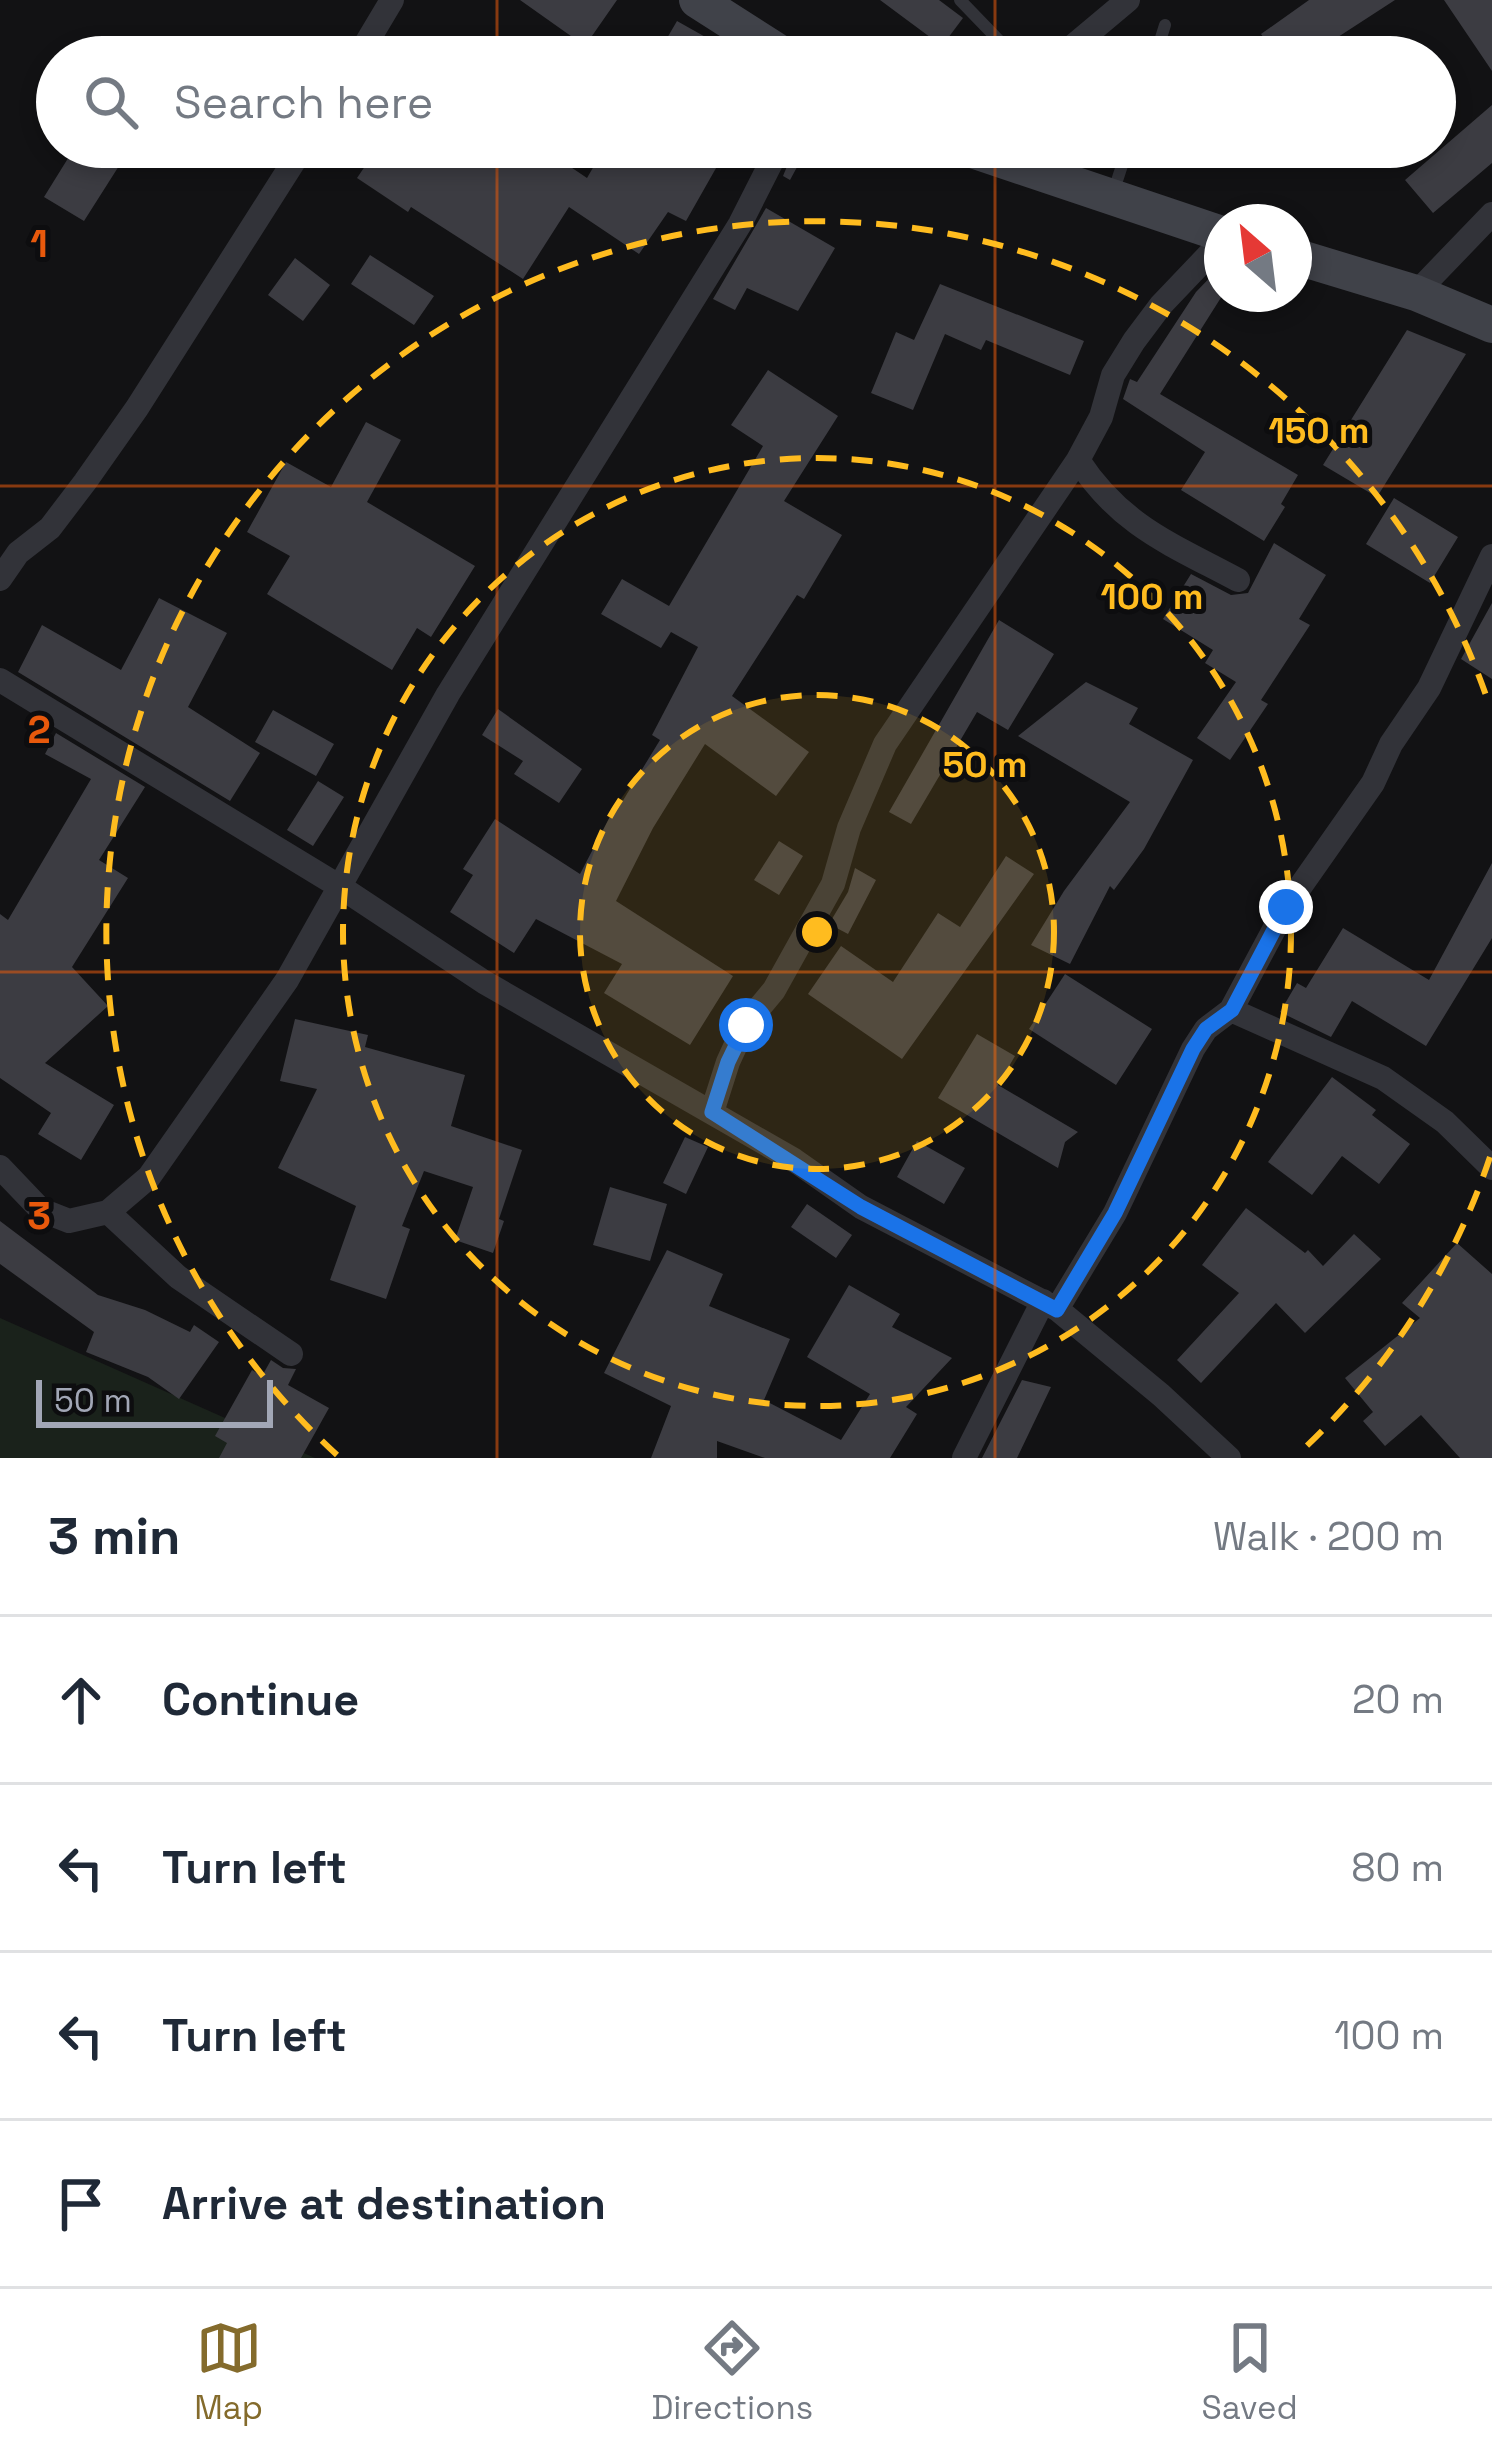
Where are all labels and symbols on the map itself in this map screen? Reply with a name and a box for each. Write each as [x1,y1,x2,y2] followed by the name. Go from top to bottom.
[1204,204,1312,312] north arrow
[30,219,48,268] text: 1
[1268,408,1370,454] text: 150 m
[1101,574,1203,620] text: 100 m
[27,705,51,754] text: 2
[943,742,1027,788] text: 50 m
[1259,880,1313,934] route end
[796,911,838,953] centre of rings
[719,998,773,1052] route start
[27,1191,51,1240] text: 3
[36,1374,273,1427] scale bar

